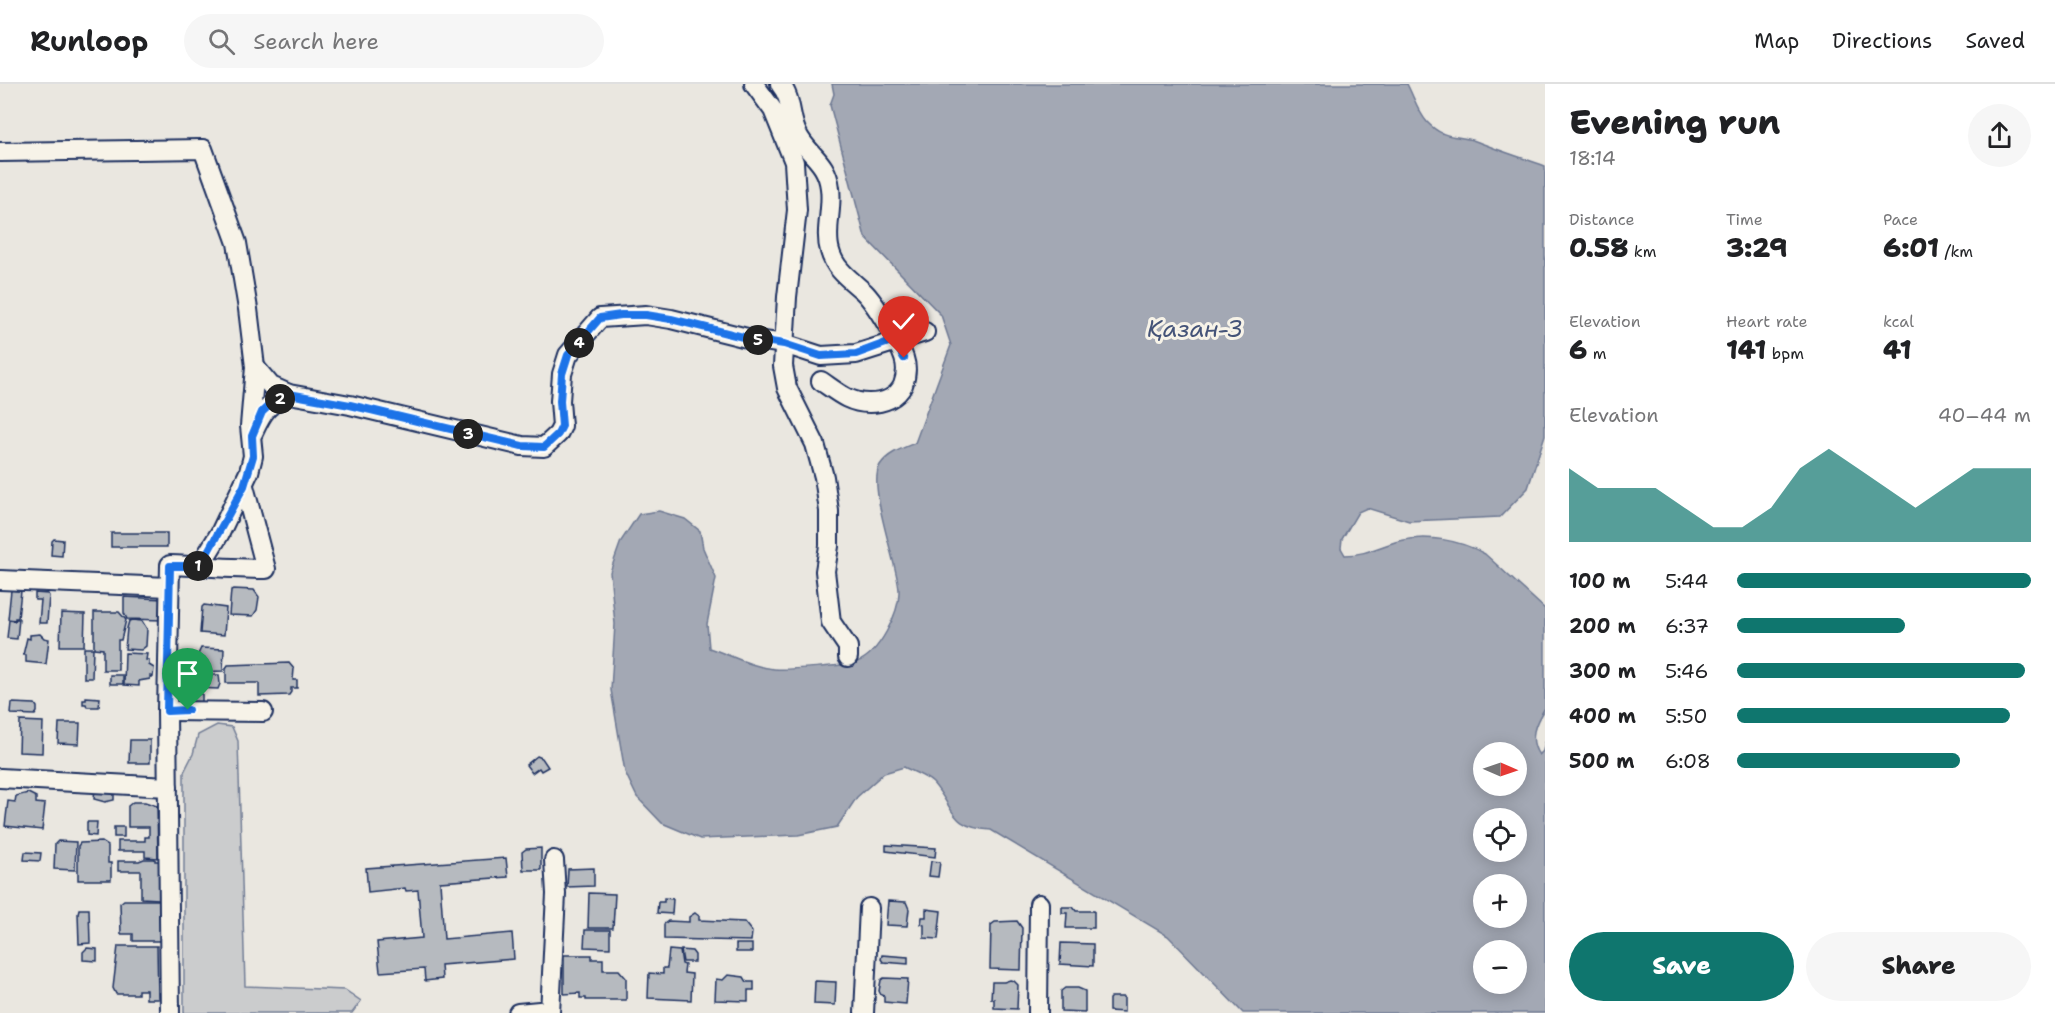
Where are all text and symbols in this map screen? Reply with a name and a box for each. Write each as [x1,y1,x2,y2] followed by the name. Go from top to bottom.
[184,14,604,68] search box
[30,22,148,60] text: Runloop
[205,25,238,58] icon: search
[253,27,379,56] text: Search here
[1754,27,1799,55] text: Map
[1832,27,1932,55] text: Directions
[1965,27,2025,55] text: Saved
[1569,100,1780,145] text: Evening run
[1968,104,2031,167] button: share
[1569,145,1616,171] text: 18:14
[1569,209,1635,230] text: Distance
[1726,209,1763,230] text: Time
[1883,209,1918,230] text: Pace
[1569,230,1628,265] text: 0.58
[1726,230,1787,265] text: 3:29
[1883,230,1939,265] text: 6:01
[1628,241,1656,262] text: km
[1939,241,1973,262] text: /km
[878,296,929,358] pin
[887,305,920,338] icon: check
[1569,311,1641,332] text: Elevation
[1726,311,1808,332] text: Heart rate
[1883,311,1914,332] text: kcal
[1147,313,1243,345] water label: Қазан-3
[743,325,773,355] pin: 5
[564,328,594,358] pin: 4
[753,329,763,350] text: 5
[573,332,585,353] text: 4
[1569,332,1587,367] text: 6
[1726,332,1766,367] text: 141
[1883,332,1912,367] text: 41
[1587,343,1606,364] text: m
[1766,343,1804,364] text: bpm
[265,384,295,414] pin: 2
[274,388,286,409] text: 2
[1569,402,1659,428] text: Elevation
[1938,402,2031,428] text: 40–44 m
[453,419,483,449] pin: 3
[462,423,474,444] text: 3
[183,551,213,581] pin: 1
[194,555,202,576] text: 1
[1569,568,1631,594] text: 100 m
[1665,568,1708,594] text: 5:44
[1569,613,1636,639] text: 200 m
[1665,613,1709,639] text: 6:37
[162,648,213,710] pin
[171,657,204,690] icon: arrive
[1569,658,1636,684] text: 300 m
[1665,658,1708,684] text: 5:46
[1569,703,1636,729] text: 400 m
[1665,703,1708,729] text: 5:50
[1473,742,1527,796] north arrow
[1473,742,1527,994] map controls
[1569,748,1635,774] text: 500 m
[1665,748,1711,774] text: 6:08
[1473,808,1527,862] button: locate
[1473,874,1527,928] button: +
[1569,932,1794,1001] button: Save
[1806,932,2031,1001] button: Share
[1473,940,1527,994] button: −

